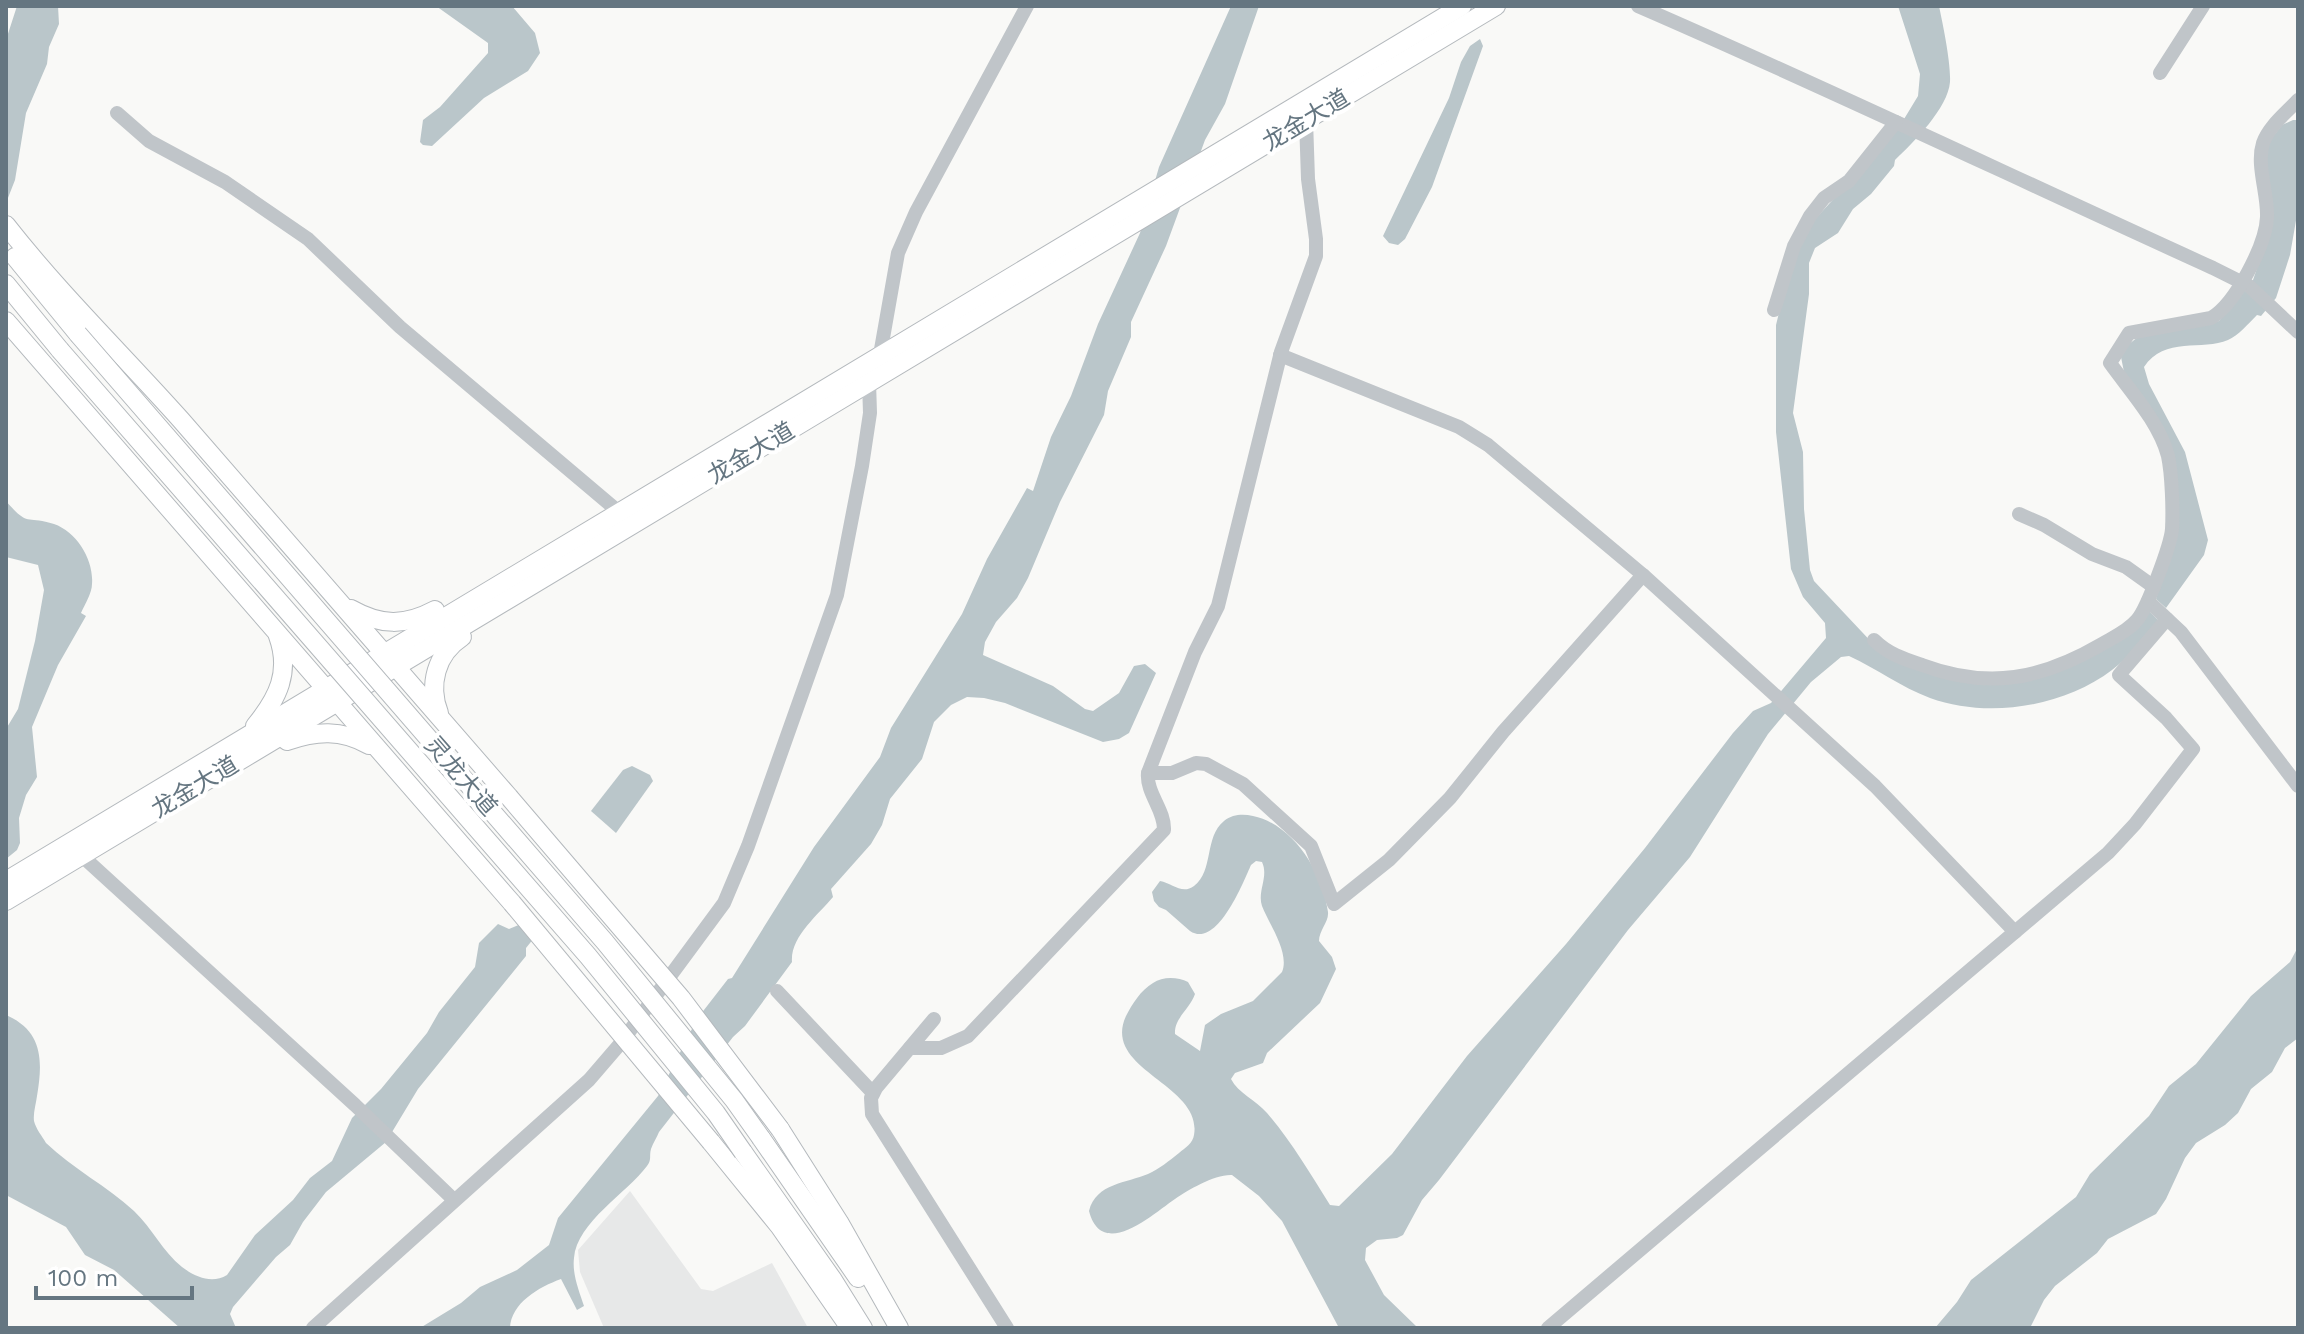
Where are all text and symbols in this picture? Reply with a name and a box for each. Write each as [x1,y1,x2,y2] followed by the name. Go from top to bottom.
[1258,83,1354,157] street label: 龙金大道
[703,416,799,490] street label: 龙金大道
[419,731,503,821] street label: 灵龙大道
[147,750,243,824] street label: 龙金大道
[36,1250,192,1300] scale bar
[48,1264,118,1292] text: 100 m

